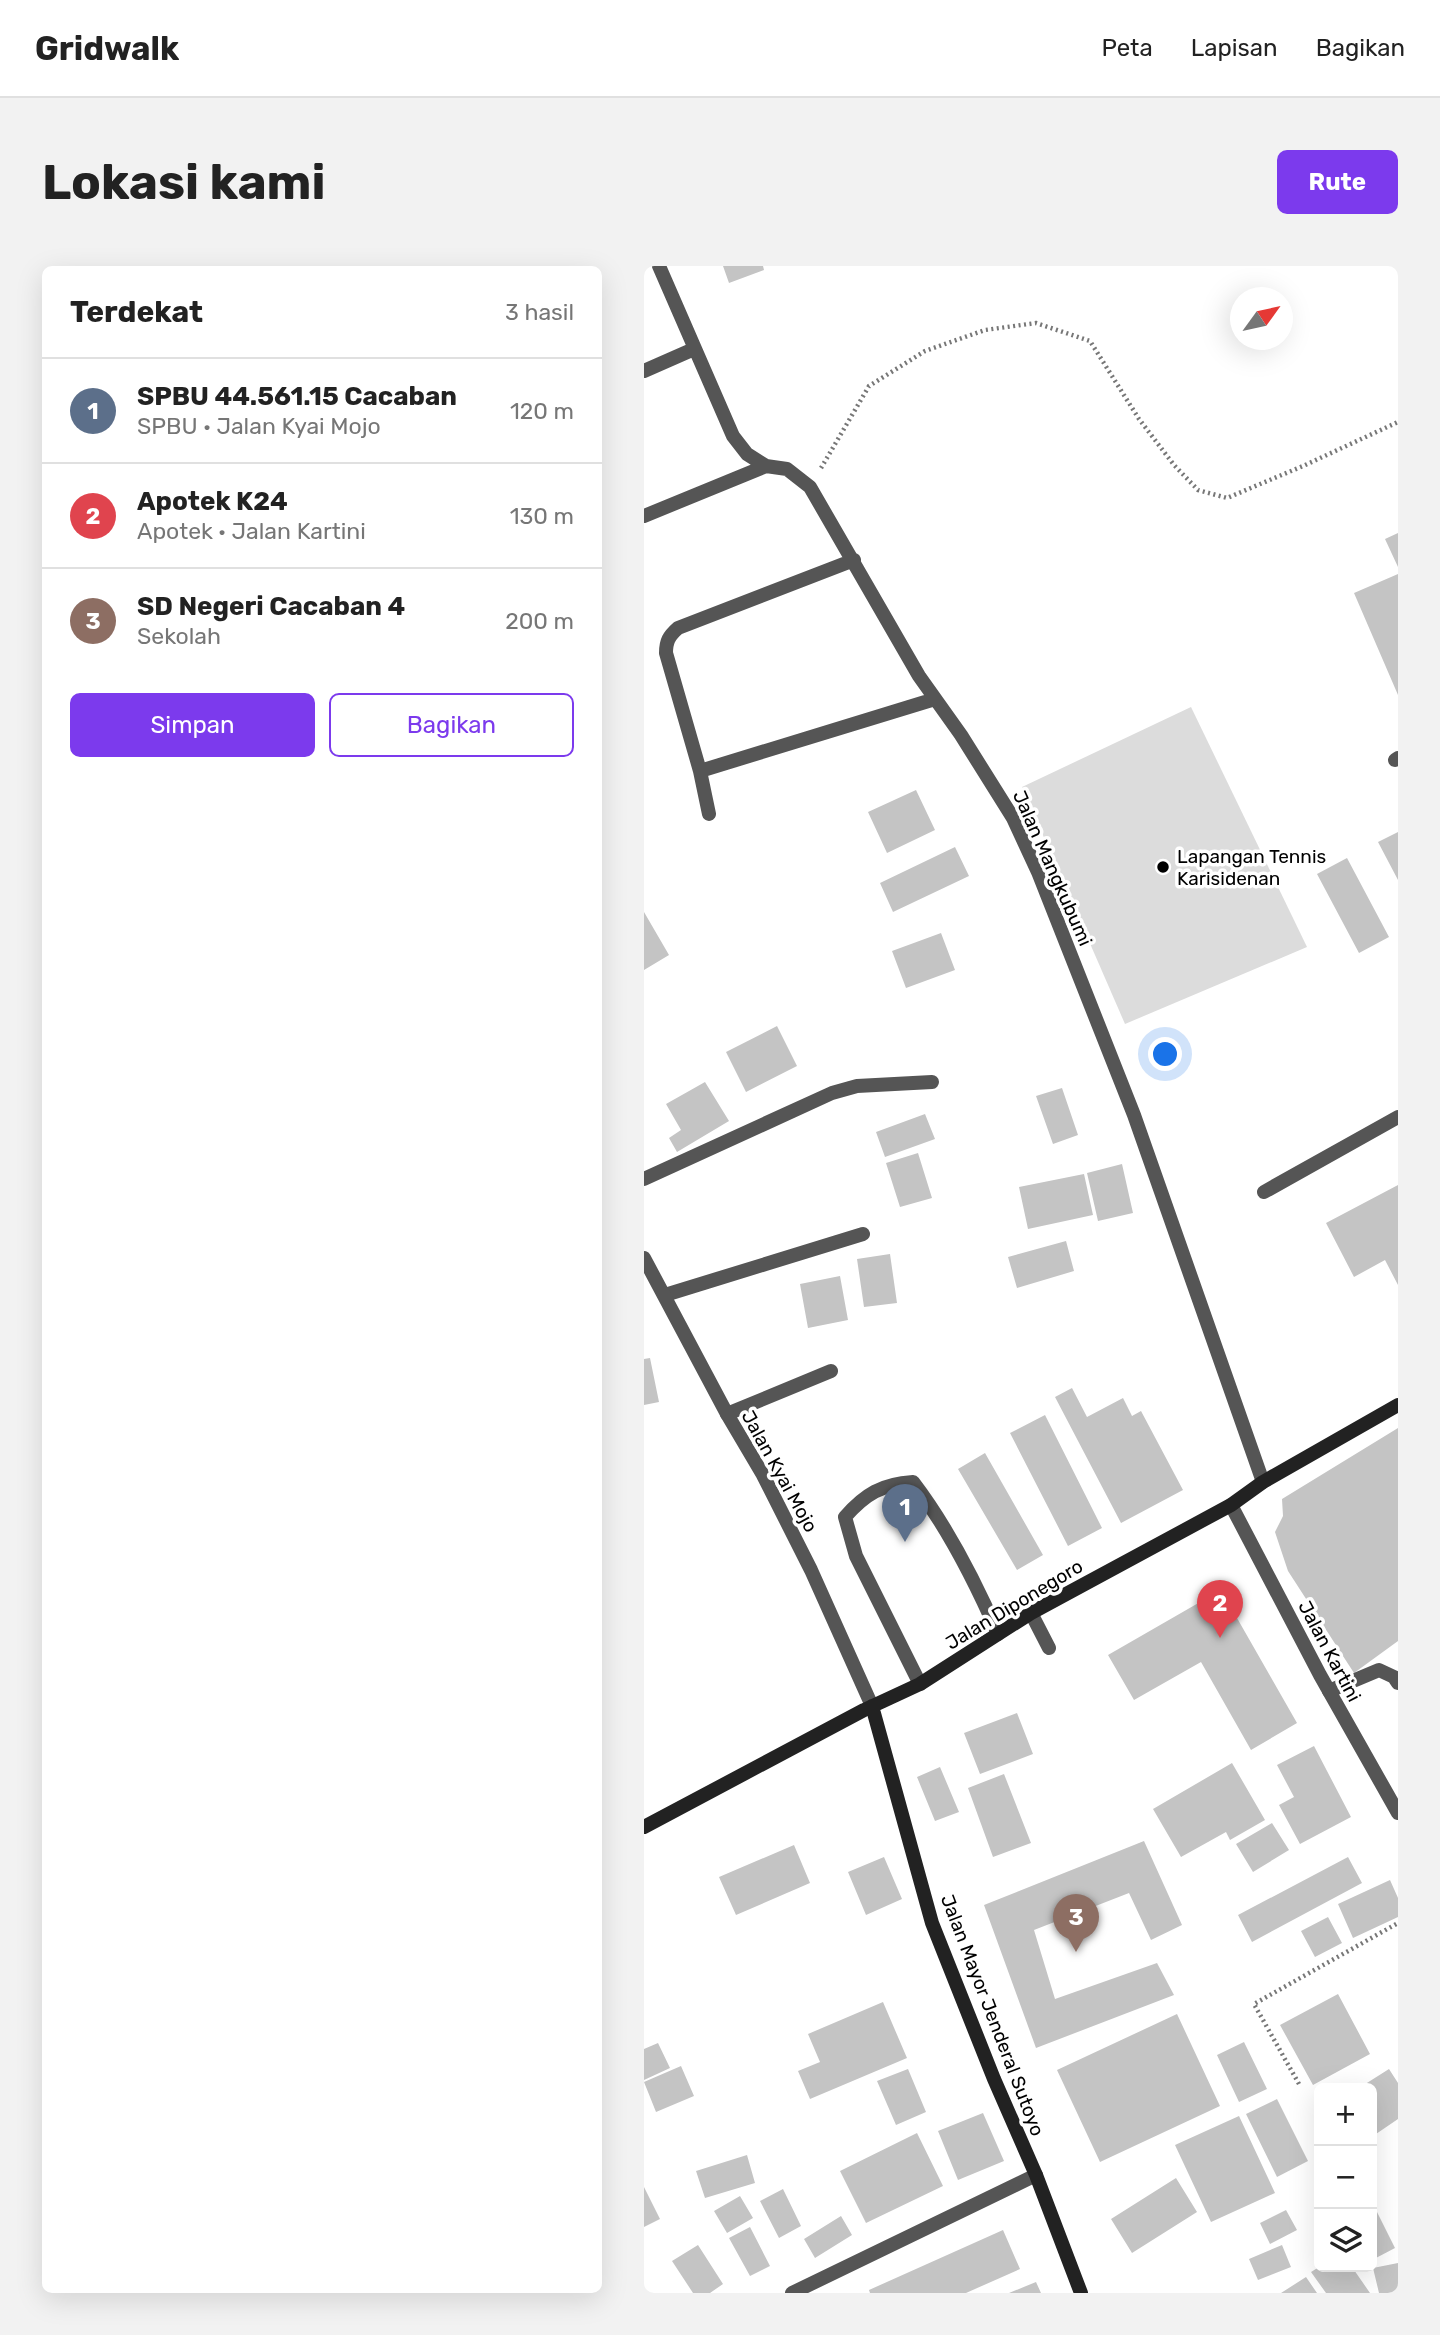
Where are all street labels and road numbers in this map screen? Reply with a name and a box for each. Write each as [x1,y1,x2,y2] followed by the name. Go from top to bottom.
[1008,787,1097,949] street label: Jalan Mangkubumi
[737,1406,823,1536] street label: Jalan Kyai Mojo
[941,1554,1087,1654] street label: Jalan Diponegoro
[1293,1597,1366,1706] street label: Jalan Kartini
[936,1891,1049,2139] street label: Jalan Mayor Jenderal Sutoyo

